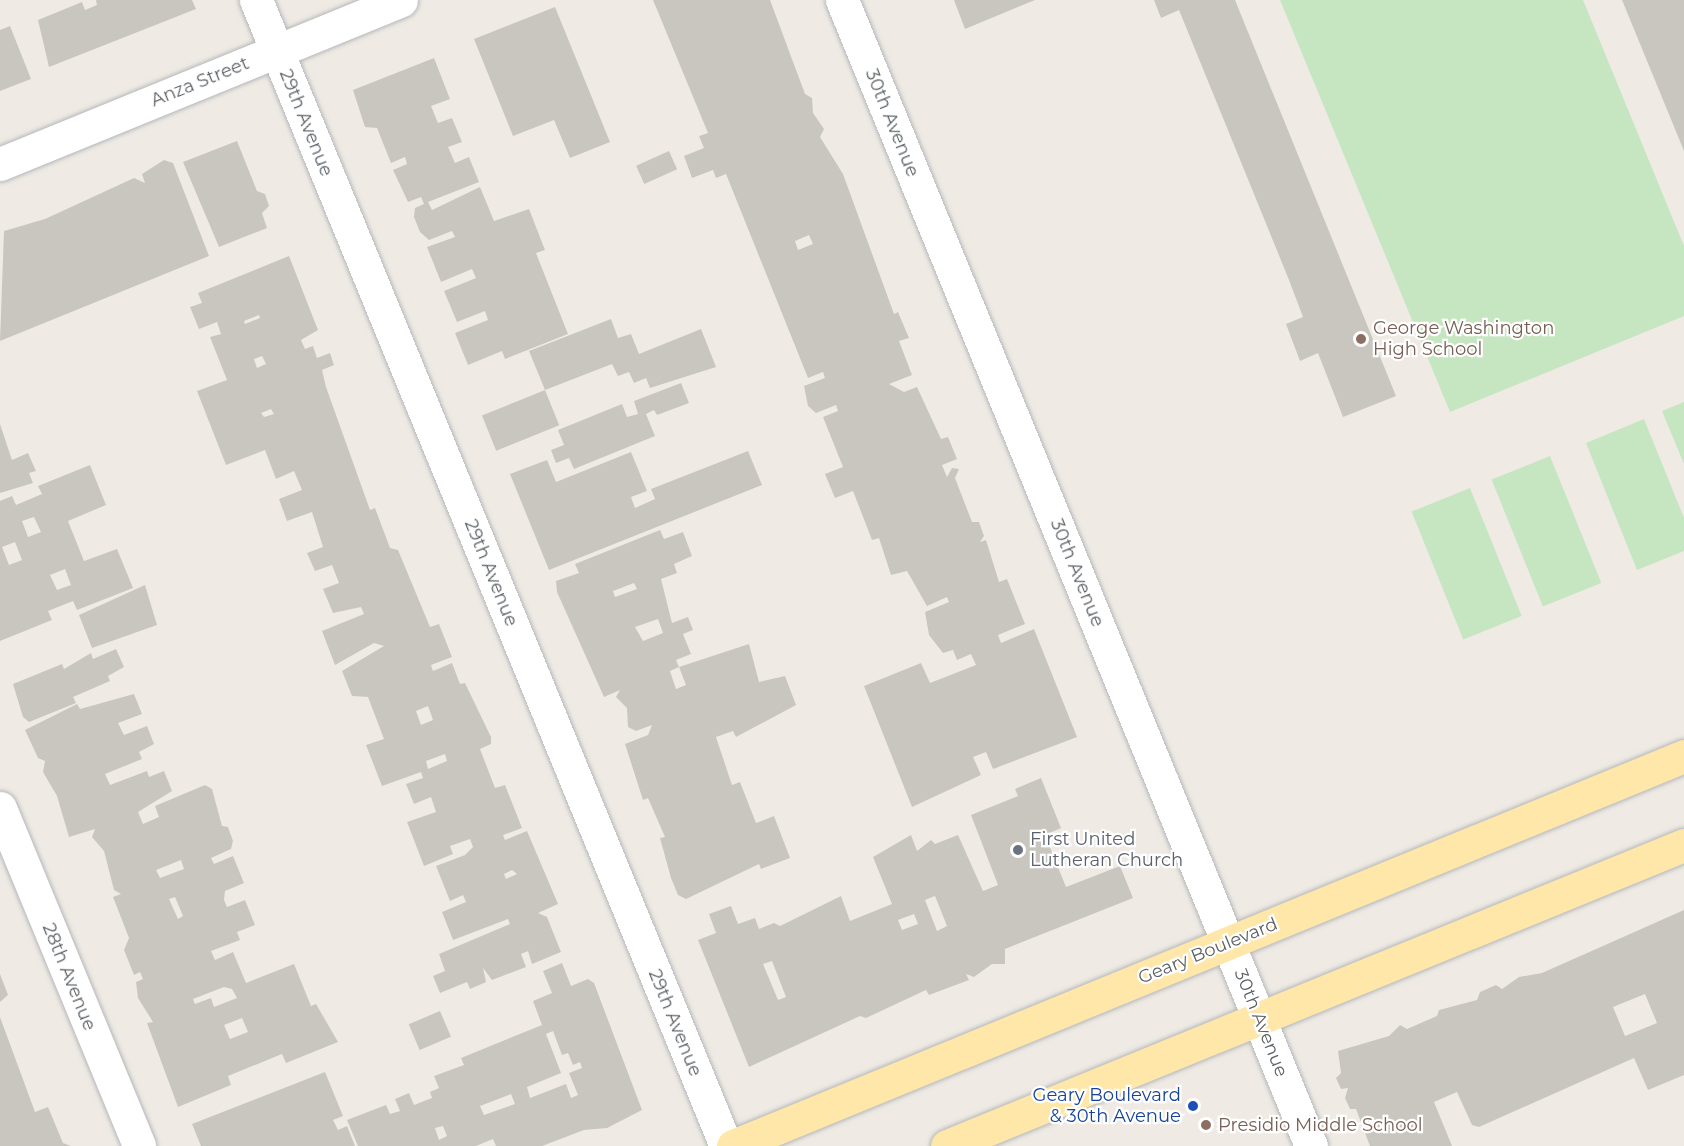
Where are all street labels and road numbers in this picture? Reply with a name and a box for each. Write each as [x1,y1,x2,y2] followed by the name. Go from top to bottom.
[148,53,252,111] street label: Anza Street
[275,66,337,180] street label: 29th Avenue
[861,66,923,180] street label: 30th Avenue
[460,516,522,630] street label: 29th Avenue
[1046,516,1108,630] street label: 30th Avenue
[1135,913,1281,989] street label: Geary Boulevard
[38,920,100,1034] street label: 28th Avenue
[644,966,706,1080] street label: 29th Avenue
[1230,966,1292,1080] street label: 30th Avenue

